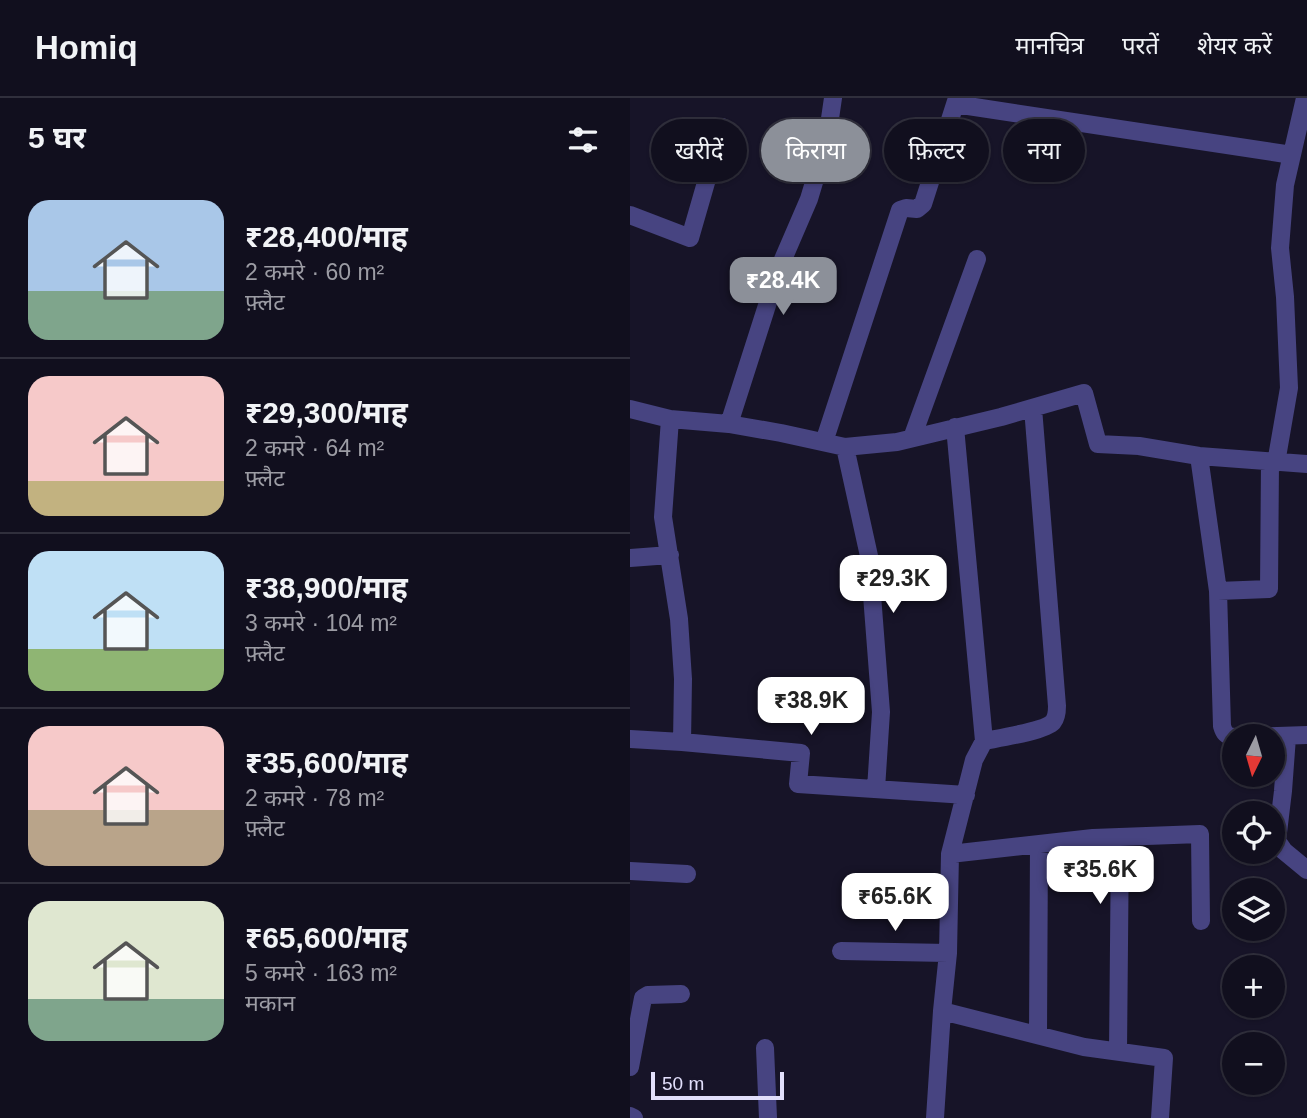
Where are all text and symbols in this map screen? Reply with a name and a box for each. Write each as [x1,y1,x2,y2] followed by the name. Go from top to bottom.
[35,29,138,66] text: Homiq
[1015,32,1084,59] text: मानचित्र
[1122,32,1159,59] text: परतें
[1197,32,1272,59] text: शेयर करें
[651,119,747,182] chip: खरीदें
[761,119,870,182] chip: किराया
[884,119,989,182] chip: फ़िल्टर
[1003,119,1085,182] chip: नया
[28,121,86,154] text: 5 घर
[564,121,602,159] icon: filters
[245,220,408,253] text: ₹28,400/माह
[84,228,168,312] icon: home
[726,258,840,317] pin: ₹28.4K
[245,259,384,285] text: 2 कमरे · 60 m²
[746,267,820,293] text: ₹28.4K
[245,289,285,315] text: फ़्लैट
[245,396,408,429] text: ₹29,300/माह
[84,404,168,488] icon: home
[245,435,384,461] text: 2 कमरे · 64 m²
[245,465,285,491] text: फ़्लैट
[836,556,950,615] pin: ₹29.3K
[856,565,930,591] text: ₹29.3K
[245,571,408,604] text: ₹38,900/माह
[84,579,168,663] icon: home
[245,610,397,636] text: 3 कमरे · 104 m²
[245,640,285,666] text: फ़्लैट
[754,678,868,737] pin: ₹38.9K
[774,687,848,713] text: ₹38.9K
[1222,724,1284,788] north arrow
[1222,724,1285,1095] map controls
[245,746,408,779] text: ₹35,600/माह
[84,754,168,838] icon: home
[245,785,384,811] text: 2 कमरे · 78 m²
[1222,801,1285,864] button: locate
[245,815,285,841] text: फ़्लैट
[1043,846,1157,906] pin: ₹35.6K
[1063,856,1137,882] text: ₹35.6K
[838,874,952,933] pin: ₹65.6K
[1222,878,1285,941] button: layers
[858,883,932,909] text: ₹65.6K
[245,921,408,954] text: ₹65,600/माह
[84,929,168,1013] icon: home
[1222,955,1285,1018] button: +
[245,960,397,986] text: 5 कमरे · 163 m²
[245,990,295,1016] text: मकान
[1222,1032,1285,1095] button: −
[651,1069,784,1101] scale bar
[662,1073,704,1094] text: 50 m

